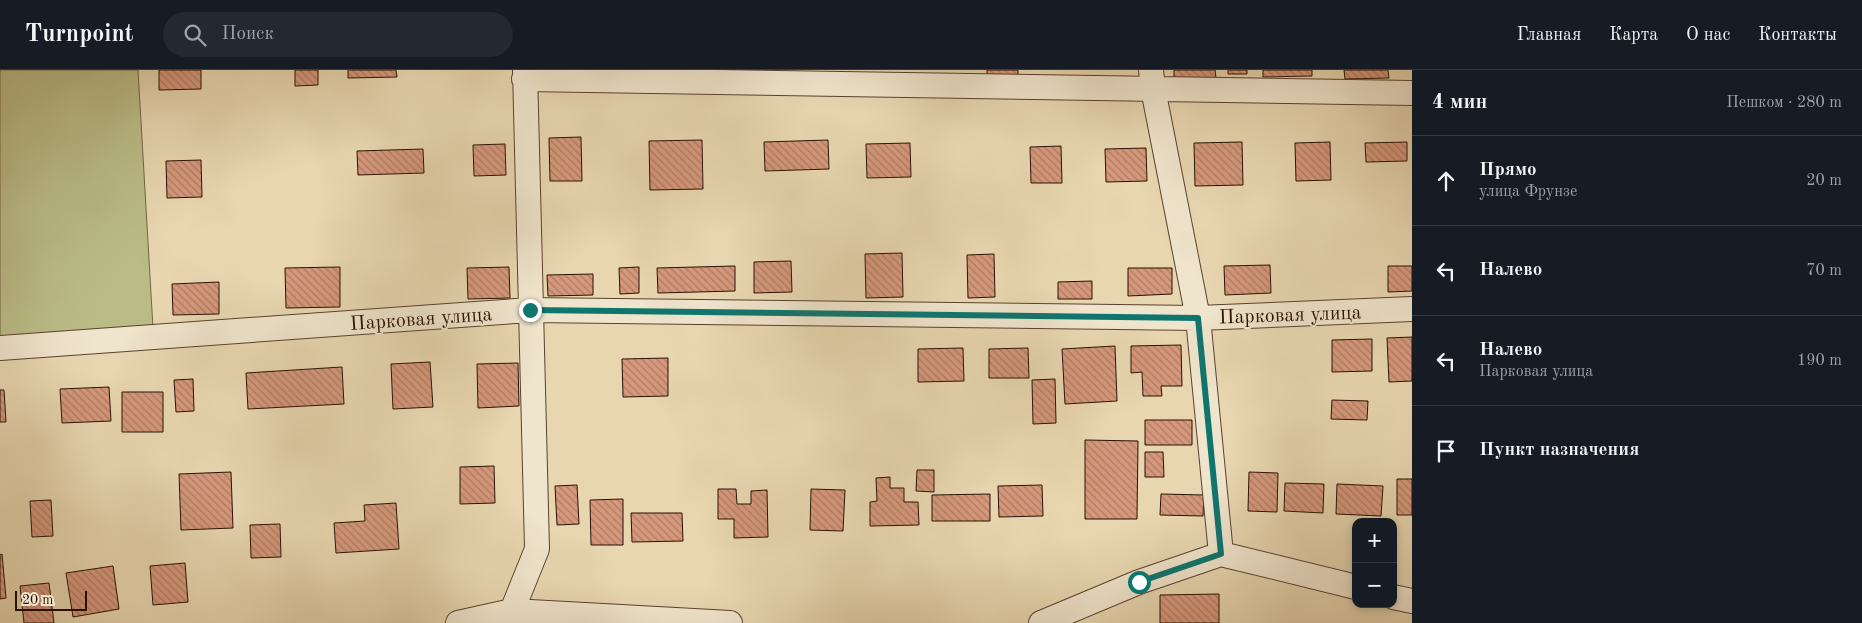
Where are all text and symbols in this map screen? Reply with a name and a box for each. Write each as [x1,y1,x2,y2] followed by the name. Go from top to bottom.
[163,12,513,57] search box
[181,21,209,49] icon: search
[25,23,133,47] text: Turnpoint
[221,25,274,44] text: Поиск
[1517,26,1581,44] text: Главная
[1609,26,1658,44] text: Карта
[1686,26,1730,44] text: О нас
[1758,26,1837,44] text: Контакты
[1432,92,1487,113] text: 4 мин
[1726,95,1842,111] text: Пешком · 280 m
[1479,161,1537,180] text: Прямо
[1432,167,1460,195] icon: ahead
[1806,173,1842,189] text: 20 m
[1479,184,1577,200] text: улица Фрунзе
[1432,257,1460,285] icon: left
[1479,261,1542,280] text: Налево
[1806,263,1842,279] text: 70 m
[519,299,542,322] route end
[1218,304,1362,328] street label: Парковая улица
[349,305,493,335] street label: Парковая улица
[1479,341,1542,360] text: Налево
[1432,347,1460,375] icon: left
[1797,353,1842,369] text: 190 m
[1479,364,1593,380] text: Парковая улица
[1432,437,1460,465] icon: arrive
[1479,441,1639,460] text: Пункт назначения
[1352,518,1397,608] map controls
[1352,518,1397,563] button: +
[1352,563,1397,608] button: −
[1128,571,1151,594] route start
[15,588,88,611] scale bar
[22,593,53,607] text: 20 m

